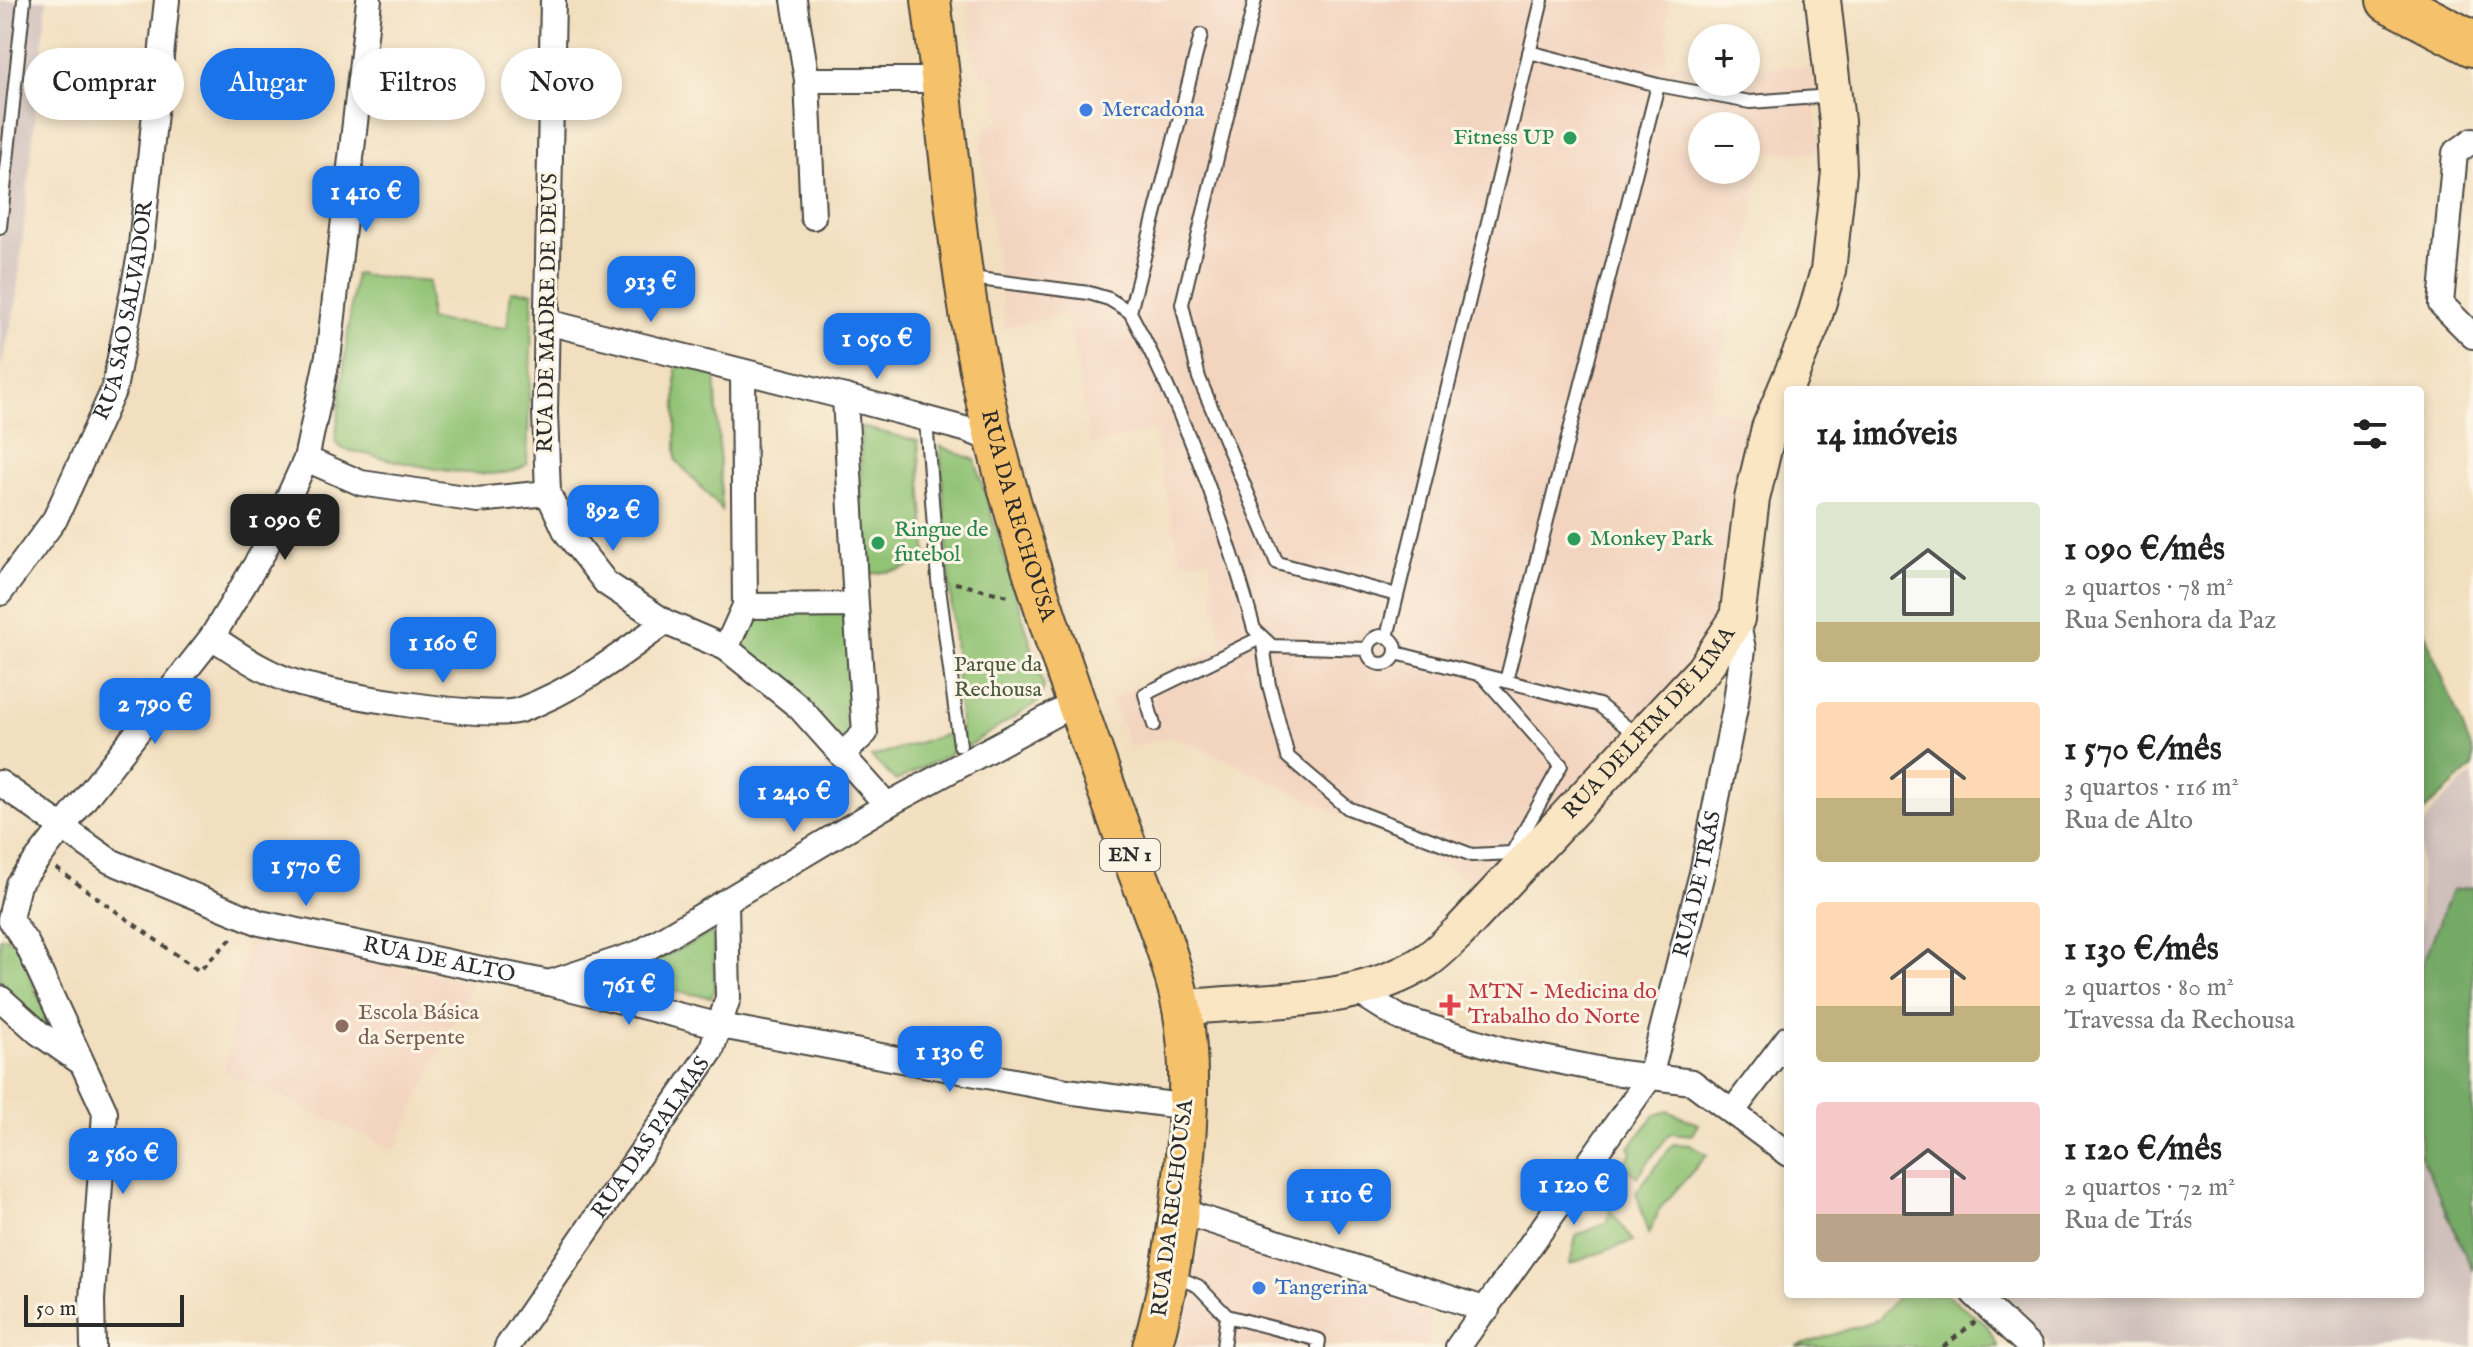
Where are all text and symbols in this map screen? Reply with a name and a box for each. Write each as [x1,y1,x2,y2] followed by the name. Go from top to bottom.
[1688,24,1760,184] map controls
[1688,24,1760,96] button: +
[24,48,184,120] chip: Comprar
[200,48,335,120] chip: Alugar
[351,48,485,120] chip: Filtros
[501,48,622,120] chip: Novo
[1102,96,1205,124] place label: Mercadona
[1077,101,1095,119] marker: Mercadona
[1688,112,1760,184] button: −
[1453,124,1554,152] place label: Fitness UP
[1561,129,1579,147] marker: Fitness UP
[292,166,440,234] pin: 1 410 €
[532,173,564,453] street label: RUA DE MADRE DE DEUS
[330,175,402,208] text: 1 410 €
[88,198,160,425] street label: RUA SÃO SALVADOR
[595,256,707,324] pin: 913 €
[625,265,677,298] text: 913 €
[803,313,951,381] pin: 1 050 €
[841,322,913,355] text: 1 050 €
[974,407,1062,626] street label: RUA DA RECHOUSA
[2348,412,2392,456] icon: filters
[1816,413,1958,456] text: 14 imóveis
[557,485,669,553] pin: 892 €
[211,494,359,562] pin: 1 090 €
[586,494,640,527] text: 892 €
[248,503,322,536] text: 1 090 €
[894,516,988,569] place label: Ringue de futebol
[1590,525,1713,553] place label: Monkey Park
[2064,528,2225,571] text: 1 090 €/mês
[1565,530,1583,548] marker: Monkey Park
[869,534,887,552] marker: Ringue de futebol
[1880,534,1976,630] icon: home
[2064,571,2233,604] text: 2 quartos · 78 m²
[2064,604,2276,637] text: Rua Senhora da Paz
[369,617,517,685] pin: 1 160 €
[1557,620,1742,826] street label: RUA DELFIM DE LIMA
[408,626,478,659] text: 1 160 €
[954,651,1043,704] park label: Parque da Rechousa
[81,678,229,746] pin: 2 790 €
[117,687,193,720] text: 2 790 €
[2064,728,2222,771] text: 1 570 €/mês
[1880,734,1976,830] icon: home
[720,766,868,834] pin: 1 240 €
[2064,771,2239,804] text: 3 quartos · 116 m²
[757,775,831,808] text: 1 240 €
[2064,804,2193,837] text: Rua de Alto
[1667,809,1728,960] street label: RUA DE TRÁS
[1100,839,1160,871] road number: EN 1
[232,840,380,908] pin: 1 570 €
[271,849,341,882] text: 1 570 €
[2064,928,2219,971] text: 1 130 €/mês
[360,931,518,990] street label: RUA DE ALTO
[1880,934,1976,1030] icon: home
[573,959,685,1027] pin: 761 €
[602,968,656,1001] text: 761 €
[2064,971,2234,1004] text: 2 quartos · 80 m²
[1468,978,1657,1031] place label: MTN - Medicina do Trabalho do Norte
[1439,994,1461,1016] marker: MTN - Medicina do Trabalho do Norte
[358,999,480,1052] place label: Escola Básica da Serpente
[2064,1004,2295,1037] text: Travessa da Rechousa
[333,1017,351,1035] marker: Escola Básica da Serpente
[876,1026,1024,1094] pin: 1 130 €
[916,1035,984,1068] text: 1 130 €
[585,1051,717,1224] street label: RUA DAS PALMAS
[1146,1096,1200,1318] street label: RUA DA RECHOUSA
[49,1128,197,1196] pin: 2 560 €
[2064,1128,2222,1171] text: 1 120 €/mês
[1880,1134,1976,1230] icon: home
[87,1137,159,1170] text: 2 560 €
[1500,1159,1648,1227] pin: 1 120 €
[1539,1168,1609,1201] text: 1 120 €
[1265,1169,1413,1237] pin: 1 110 €
[2064,1171,2235,1204] text: 2 quartos · 72 m²
[1305,1178,1373,1211] text: 1 110 €
[2064,1204,2192,1237] text: Rua de Trás
[1275,1274,1368,1302] place label: Tangerina
[1250,1279,1268,1297] marker: Tangerina
[24,1291,184,1327] scale bar
[36,1295,77,1323] text: 50 m

